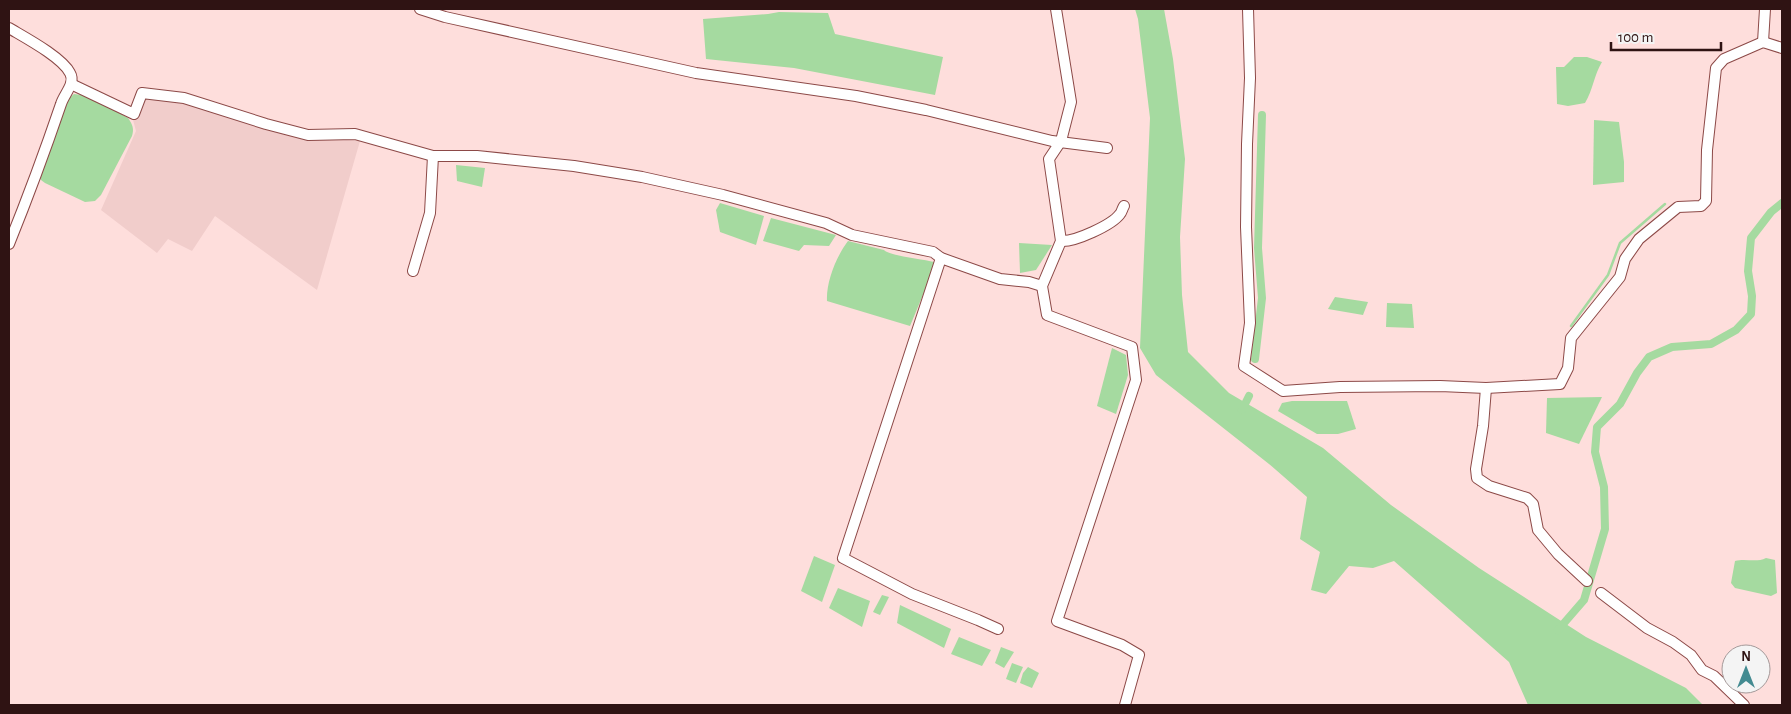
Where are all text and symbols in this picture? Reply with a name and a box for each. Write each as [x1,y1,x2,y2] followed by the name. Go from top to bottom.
[1611,20,1721,52] scale bar
[1618,30,1653,45] text: 100 m
[1721,644,1771,694] north arrow
[1741,650,1751,664] text: N

